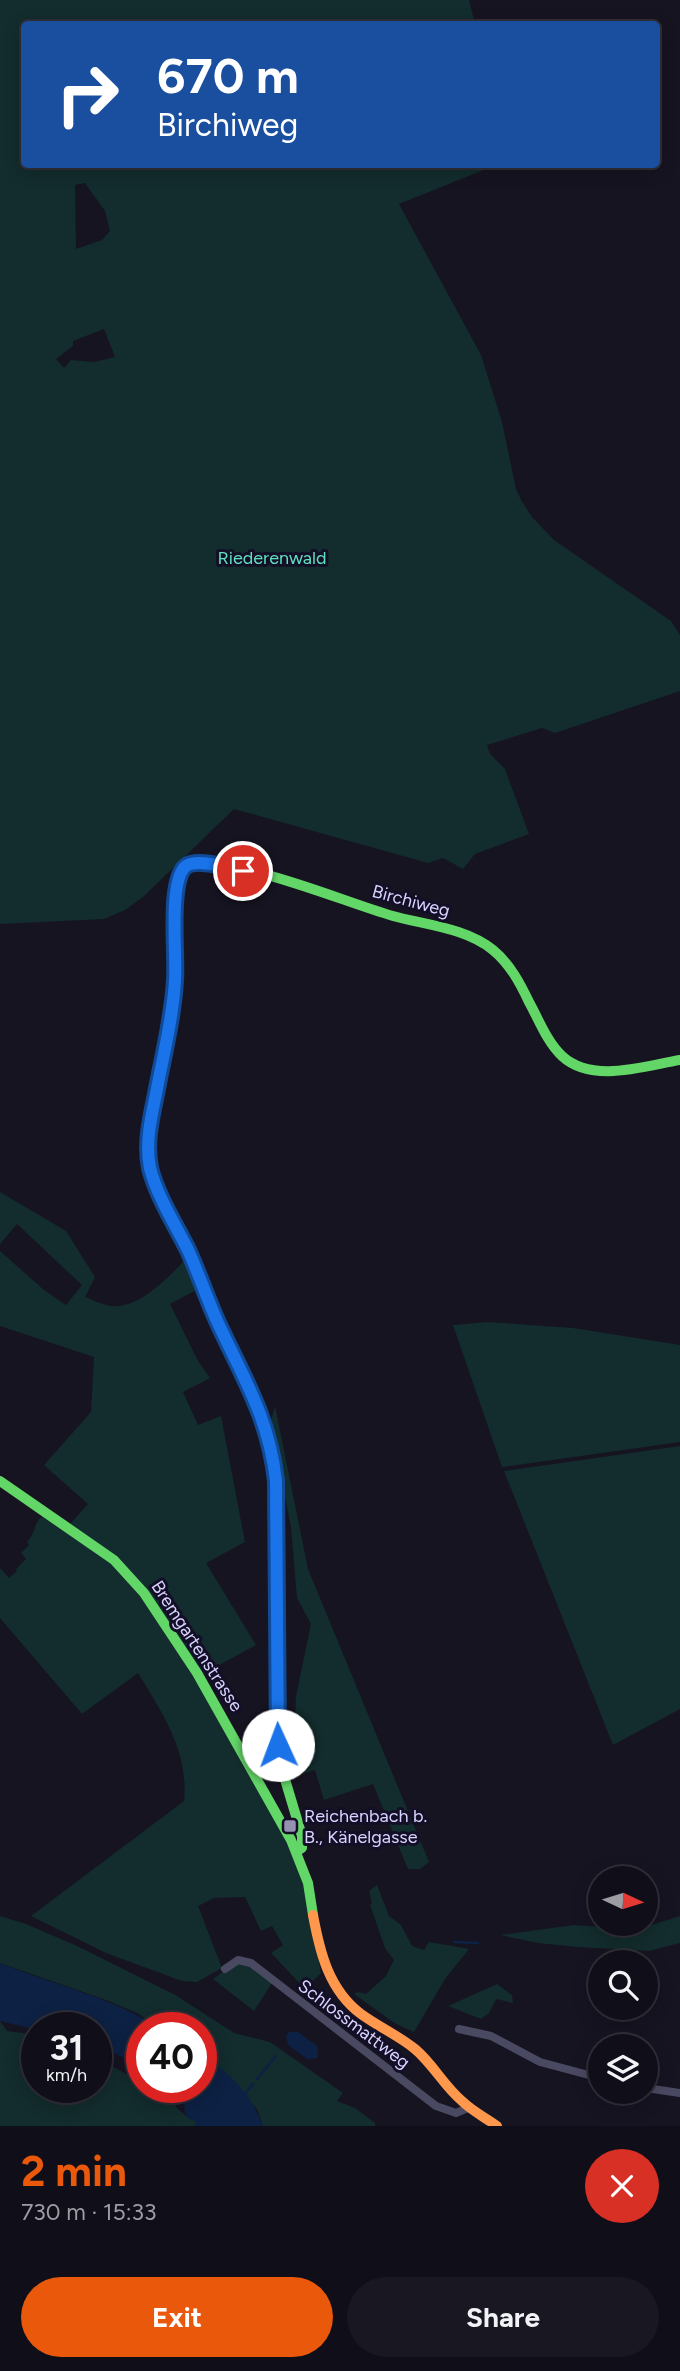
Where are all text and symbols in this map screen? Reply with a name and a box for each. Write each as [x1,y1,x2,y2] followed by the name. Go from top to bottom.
[157,46,299,105] text: 670 m
[42,49,133,140] icon: right
[157,106,298,144] text: Birchiweg
[217,547,327,569] park label: Riederenwald
[213,841,273,901] pin
[224,852,262,890] icon: arrive
[370,880,452,922] street label: Birchiweg
[146,1576,248,1716] street label: Bremgartenstrasse
[241,1708,315,1782] position arrow
[304,1805,427,1848] place label: Reichenbach b. B., Känelgasse
[282,1818,298,1834] marker: Reichenbach b. B., Känelgasse
[588,1866,658,1936] north arrow
[588,1866,658,2104] map controls
[588,1950,658,2020] button: search
[294,1975,414,2073] street label: Schlossmattweg
[126,2012,217,2103] speed limit sign: 40
[49,2027,84,2069] text: 31
[588,2034,658,2104] button: layers
[46,2064,87,2086] text: km/h
[21,2146,127,2197] text: 2 min
[585,2149,659,2223] button: close
[21,2198,157,2226] text: 730 m · 15:33
[21,2277,333,2357] button: Exit
[347,2277,659,2357] button: Share

